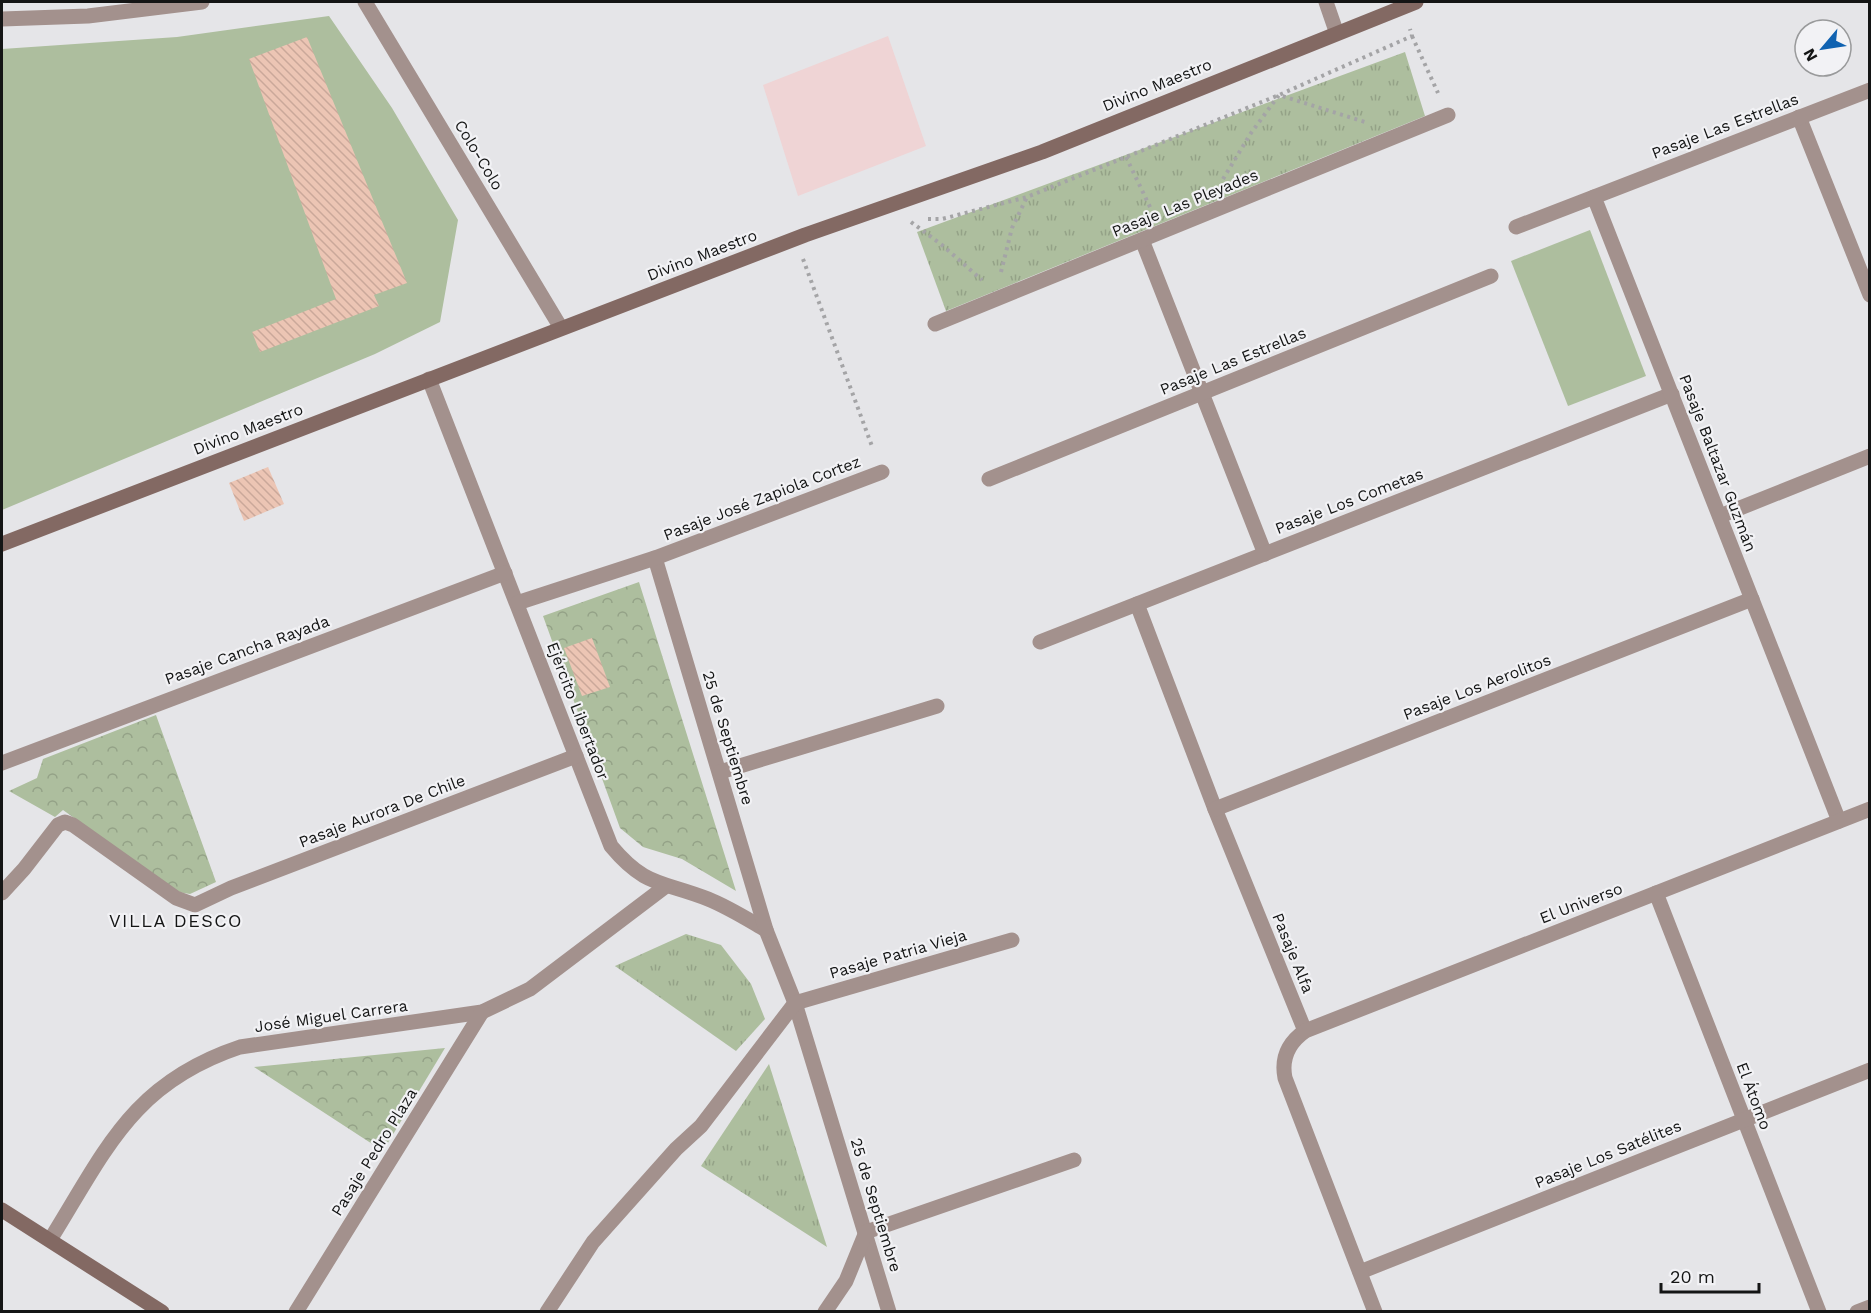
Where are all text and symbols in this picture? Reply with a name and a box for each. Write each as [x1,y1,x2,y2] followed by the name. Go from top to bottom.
[1793,18,1853,78] north arrow
[1799,45,1822,65] text: N
[1100,54,1214,116] street label: Divino Maestro
[1649,89,1801,163] street label: Pasaje Las Estrellas
[451,117,507,193] street label: Colo-Colo
[1109,165,1261,241] street label: Pasaje Las Pleyades
[644,225,760,285] street label: Divino Maestro
[1157,323,1309,399] street label: Pasaje Las Estrellas
[1675,372,1761,554] street label: Pasaje Baltazar Guzmán
[190,399,306,459] street label: Divino Maestro
[661,452,863,544] street label: Pasaje José Zapiola Cortez
[1272,464,1426,538] street label: Pasaje Los Cometas
[162,611,332,689] street label: Pasaje Cancha Rayada
[543,639,613,783] street label: Ejército Libertador
[1400,650,1554,724] street label: Pasaje Los Aerolitos
[699,669,757,807] street label: 25 de Septiembre
[296,770,468,852] street label: Pasaje Aurora De Chile
[1537,879,1625,927] street label: El Universo
[109,910,243,931] district label: VILLA DESCO
[1268,910,1318,996] street label: Pasaje Alfa
[827,925,969,983] street label: Pasaje Patria Vieja
[253,996,409,1036] street label: José Miguel Carrera
[1732,1060,1776,1132] street label: El Átomo
[327,1085,421,1219] street label: Pasaje Pedro Plaza
[1532,1116,1684,1192] street label: Pasaje Los Satélites
[847,1136,905,1274] street label: 25 de Septiembre
[1661,1256,1758,1294] scale bar
[1670,1266,1715,1287] text: 20 m

